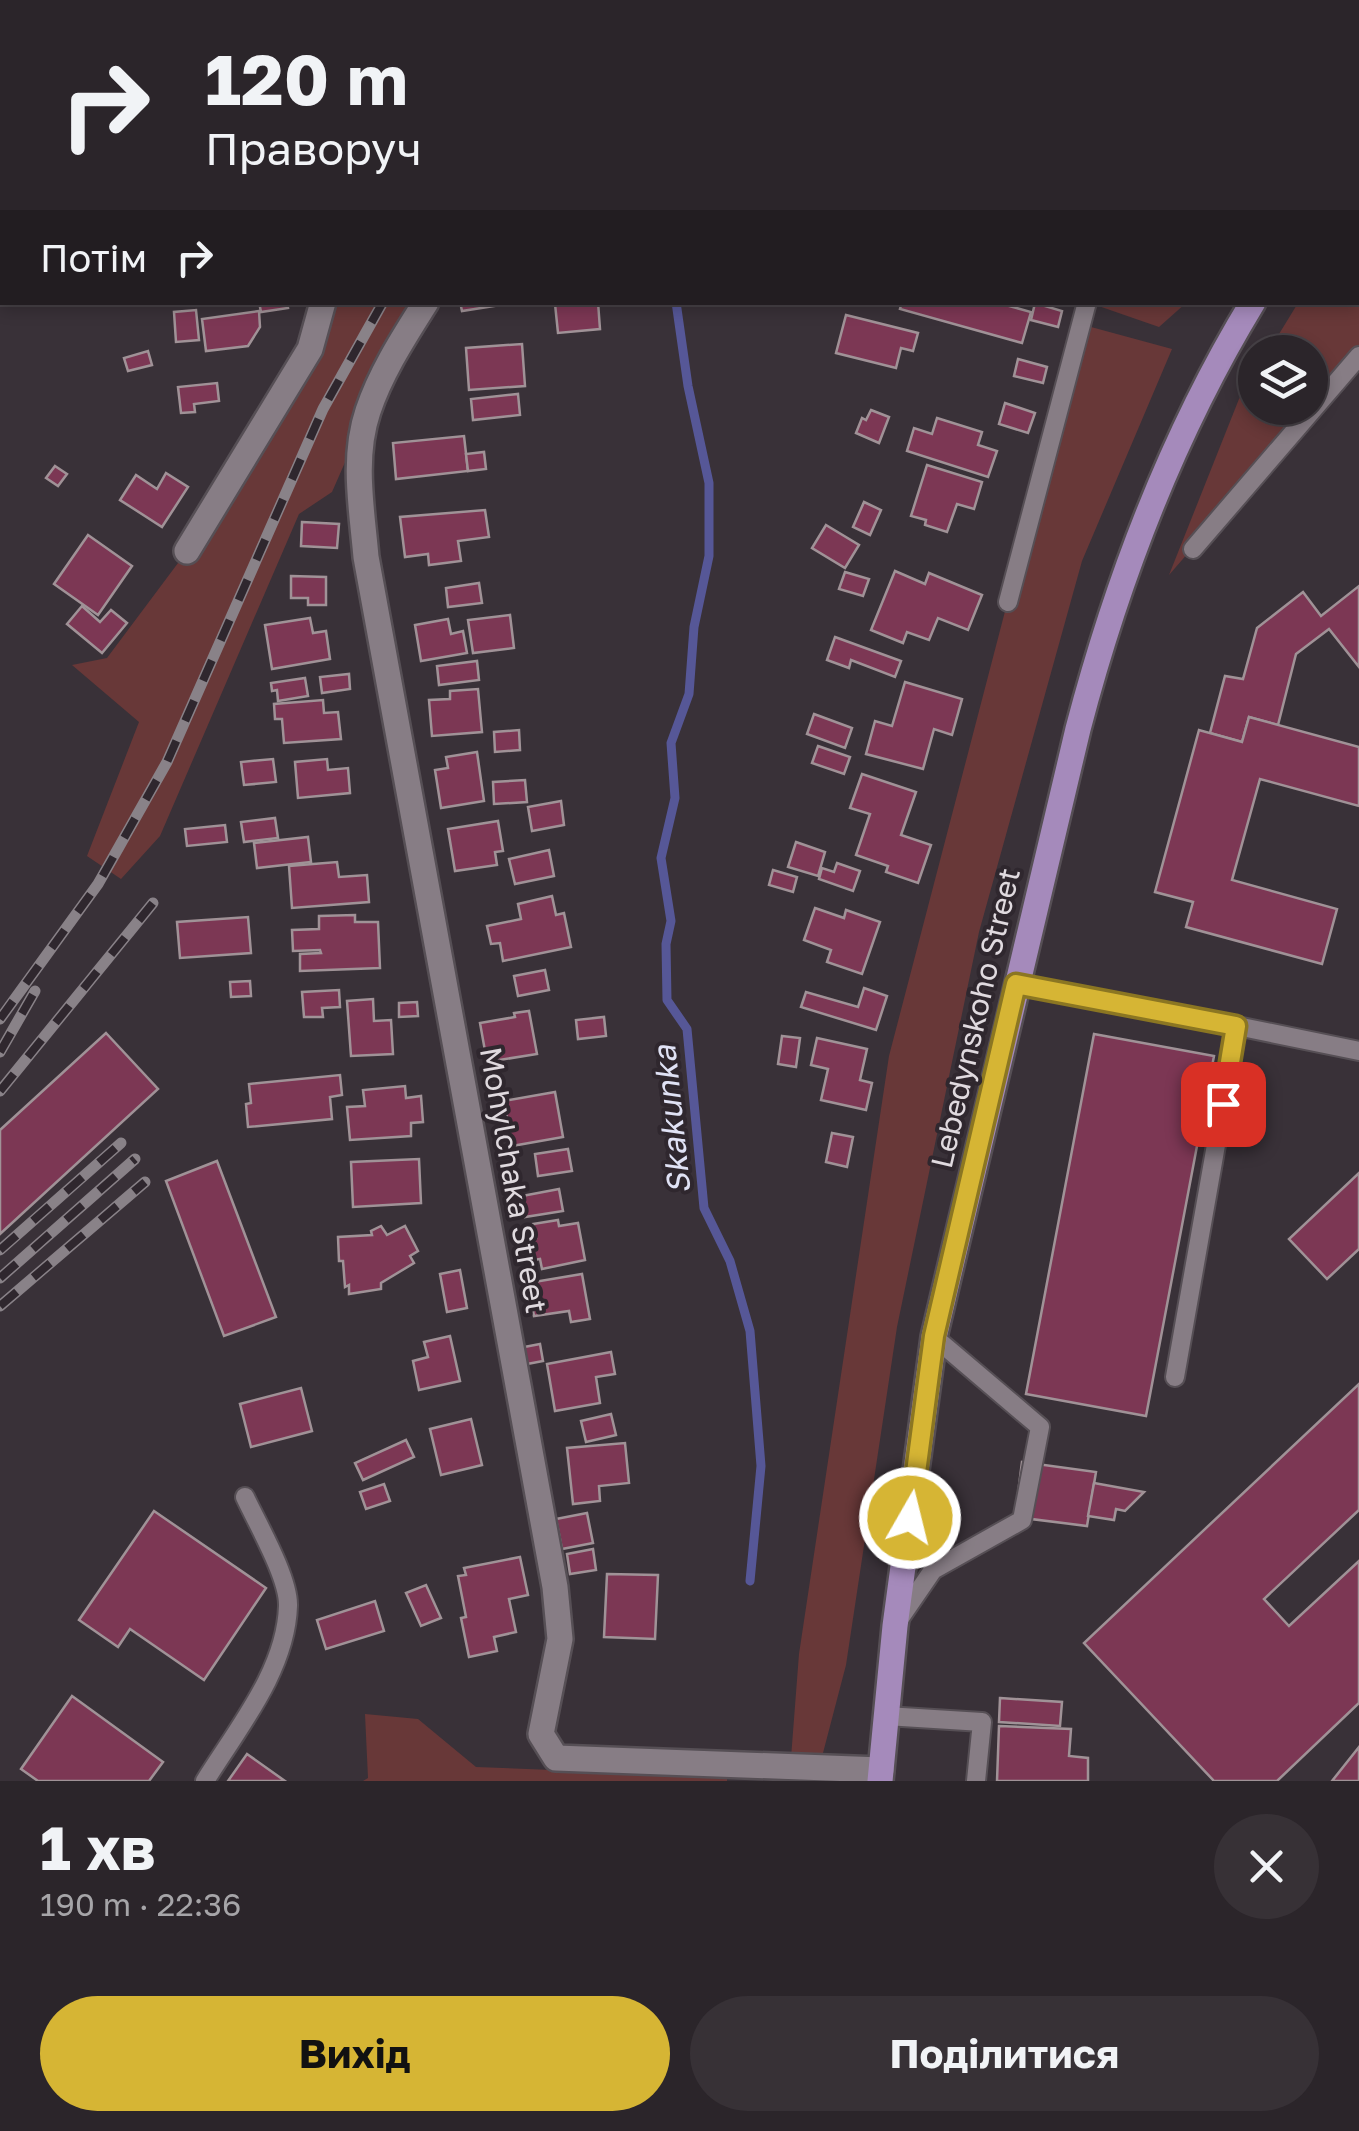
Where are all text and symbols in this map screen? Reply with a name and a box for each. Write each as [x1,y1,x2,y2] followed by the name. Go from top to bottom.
[205,36,408,120] text: 120 m
[40,40,170,170] icon: right
[205,121,422,175] text: Праворуч
[167,230,222,285] icon: right
[40,235,147,280] text: Потім
[1238,335,1328,425] map controls
[1238,335,1328,425] button: layers
[923,865,1027,1171] street label: Lebedynskoho Street
[644,1042,698,1196] water label: Skakunka
[473,1044,555,1316] street label: Mohylchaka Street
[1181,1062,1266,1147] pin
[1196,1077,1251,1132] icon: arrive
[858,1466,962,1570] position arrow
[40,1811,156,1883] text: 1 хв
[1214,1814,1319,1919] button: close
[40,1885,241,1923] text: 190 m · 22:36
[40,1996,670,2111] button: Вихід
[690,1996,1319,2111] button: Поділитися

